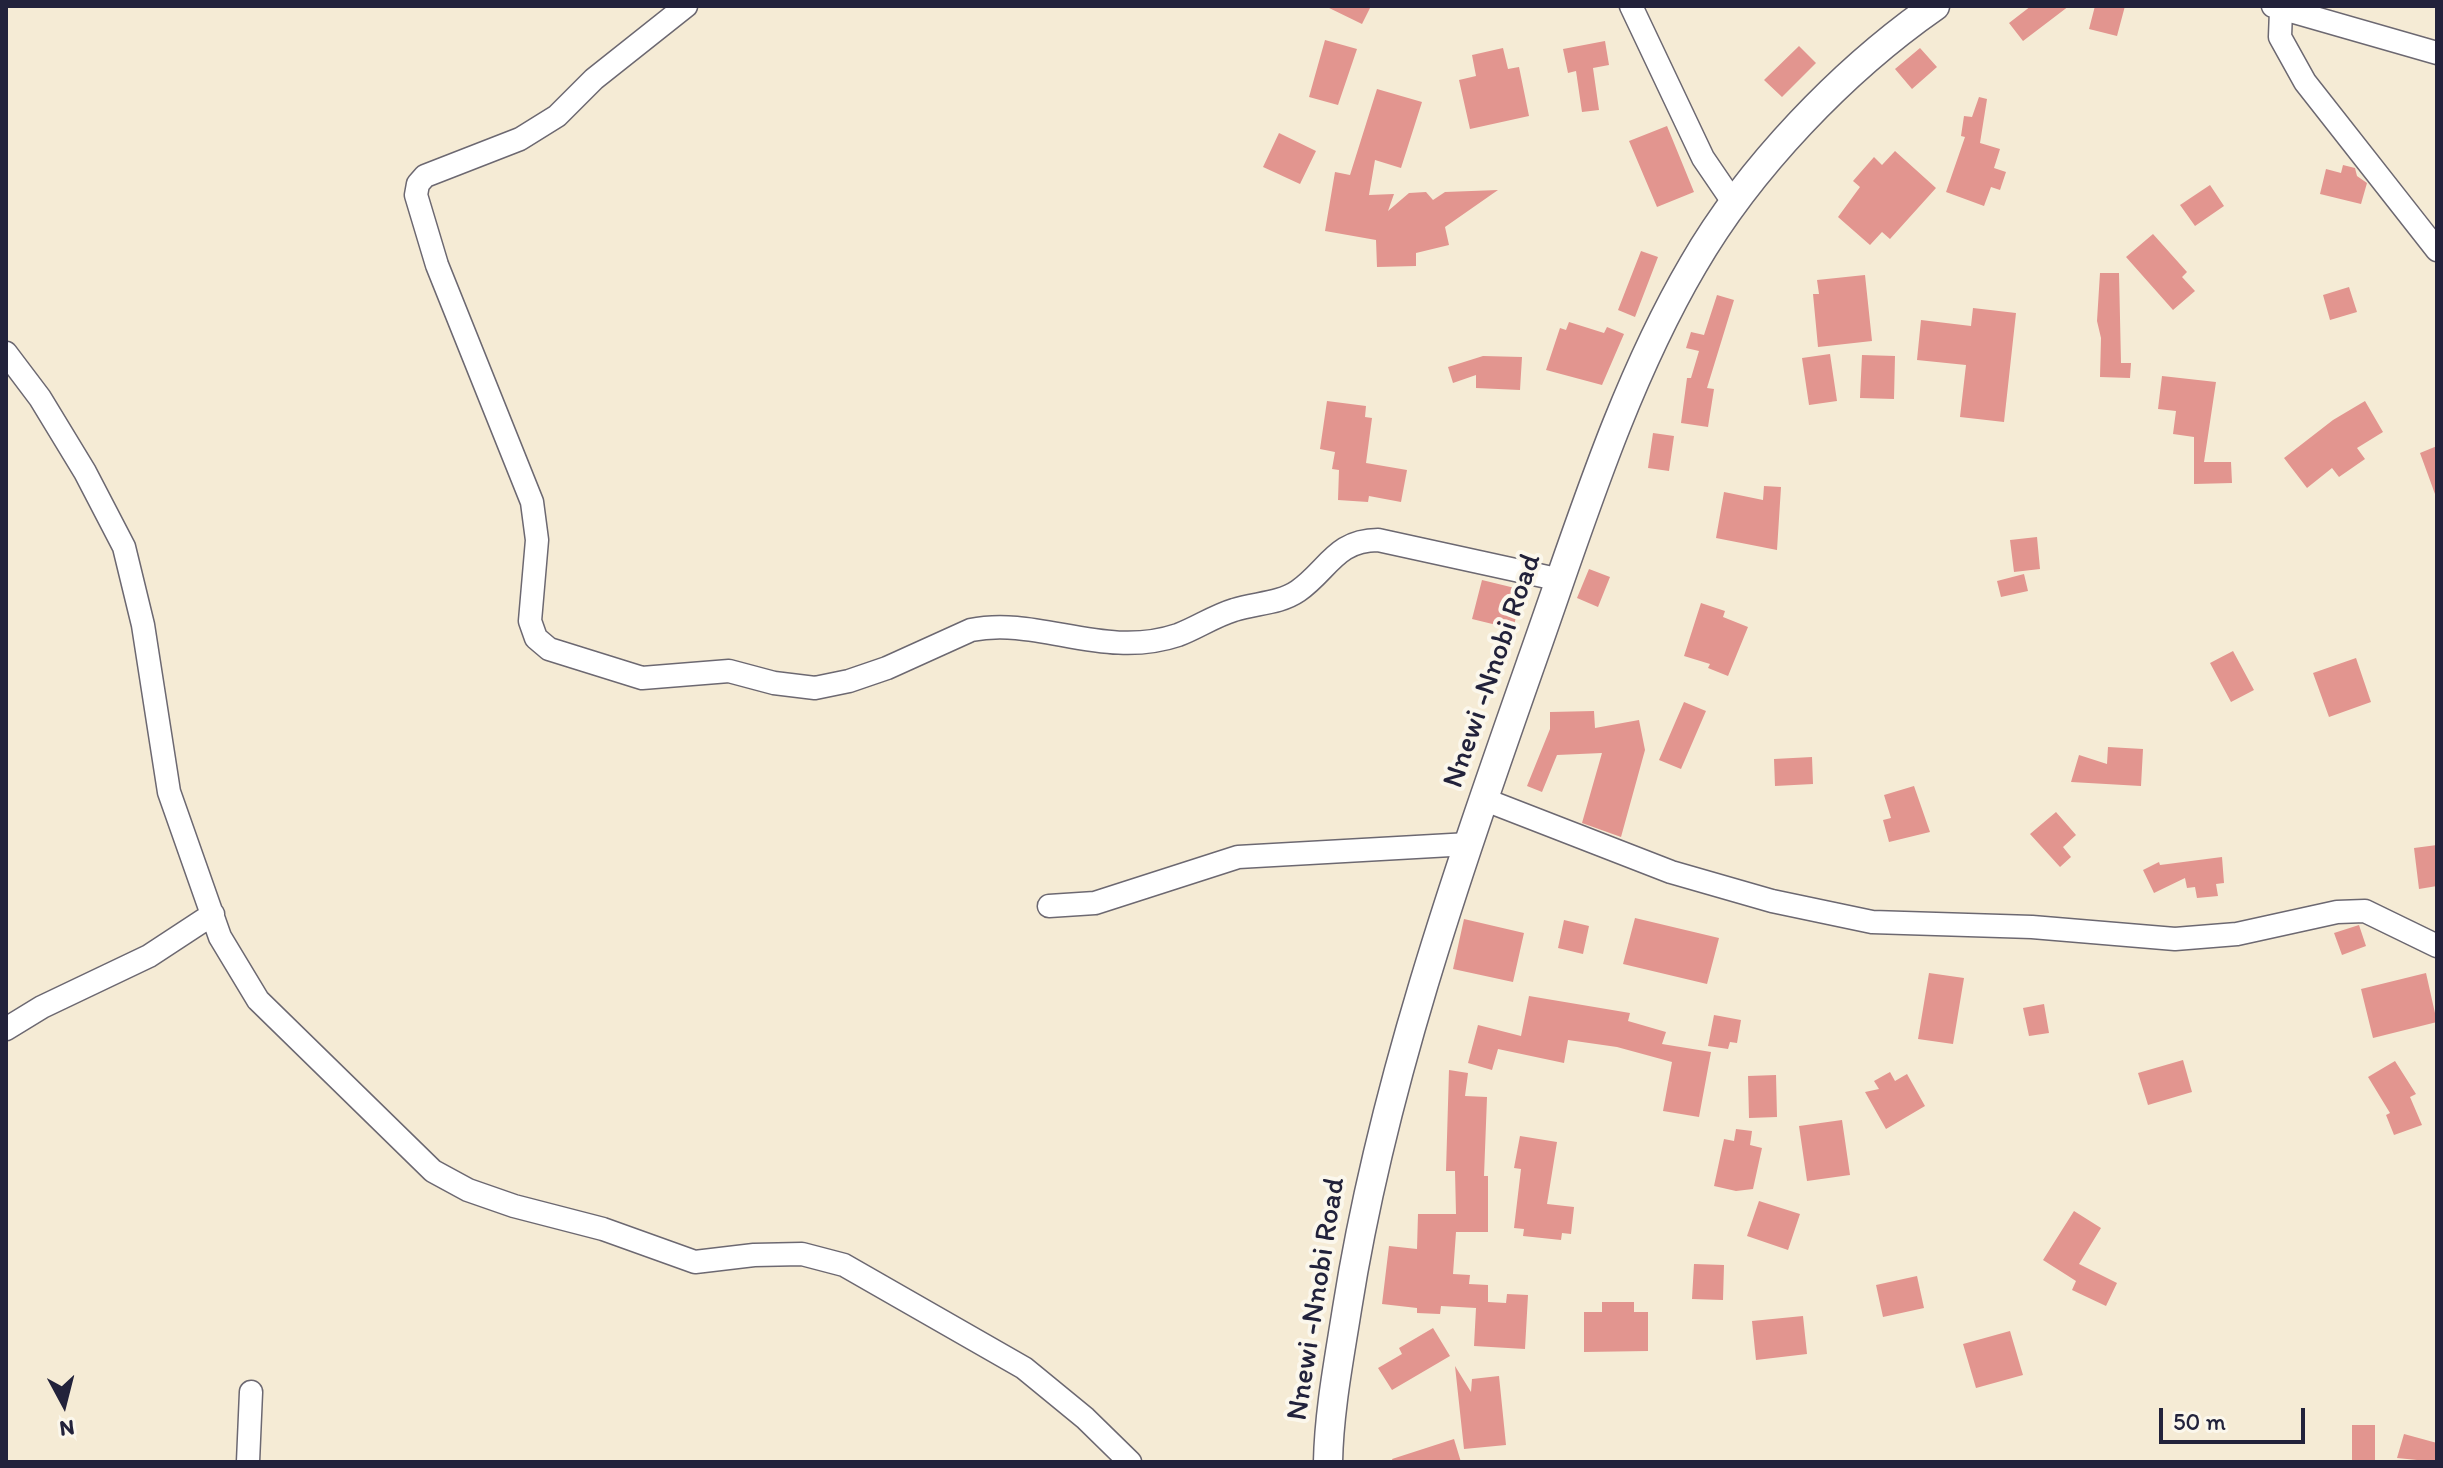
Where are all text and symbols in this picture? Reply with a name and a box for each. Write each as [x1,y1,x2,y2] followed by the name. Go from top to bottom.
[1436,549,1550,793] street label: Nnewi -Nnobi Road
[1280,1175,1354,1423] street label: Nnewi -Nnobi Road
[24,1364,104,1444] north arrow
[2163,1392,2309,1442] scale bar
[2173,1407,2226,1436] text: 50 m
[58,1414,76,1443] text: N

